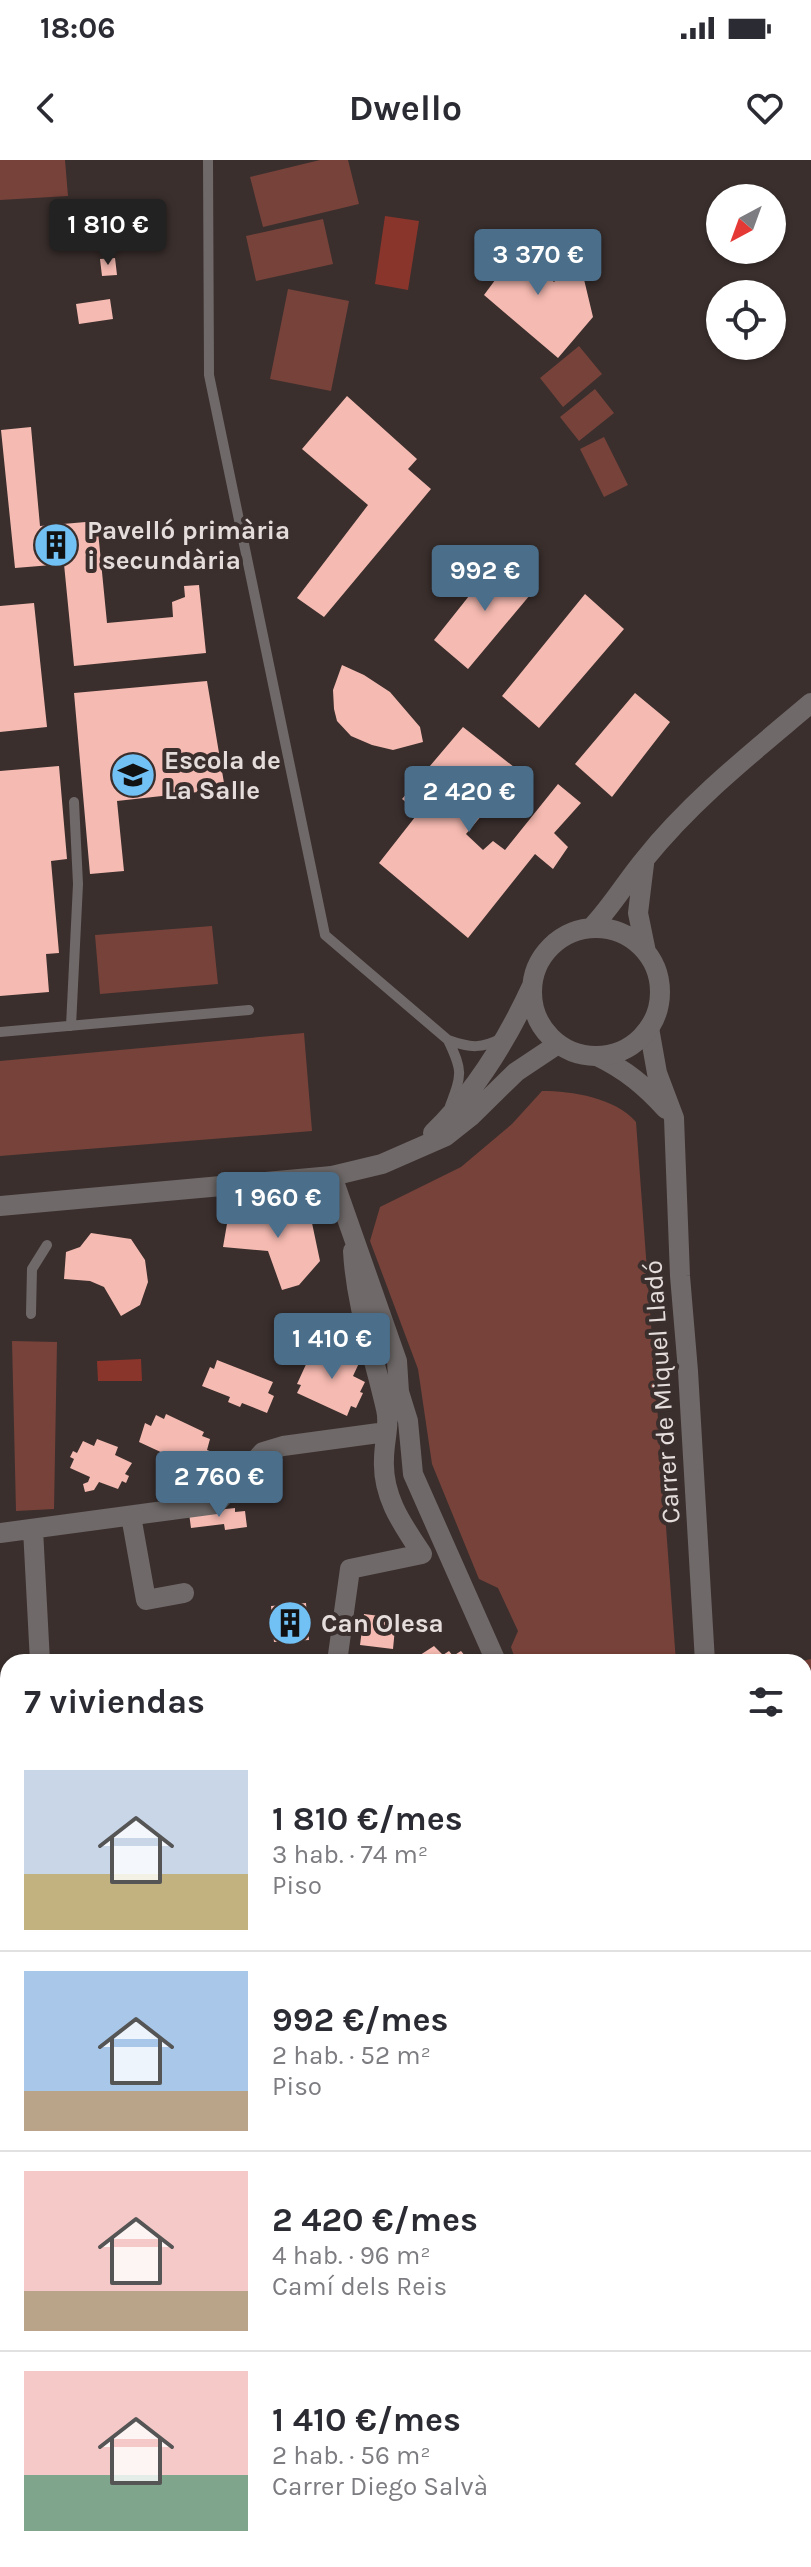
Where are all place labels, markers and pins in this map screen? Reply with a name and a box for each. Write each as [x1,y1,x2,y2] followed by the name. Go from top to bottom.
[34,199,182,267] pin: 1 810 €
[464,229,612,297] pin: 3 370 €
[87,515,290,576] place label: Pavelló primària i secundària
[32,521,80,569] building icon: Pavelló primària i secundària
[429,545,541,613] pin: 992 €
[164,745,281,806] place label: Escola de La Salle
[109,751,157,799] school or university icon: Escola de La Salle
[395,766,543,834] pin: 2 420 €
[204,1172,352,1240] pin: 1 960 €
[258,1313,406,1381] pin: 1 410 €
[145,1451,293,1519] pin: 2 760 €
[266,1599,314,1647] building icon: Can Olesa
[321,1608,444,1639] place label: Can Olesa

